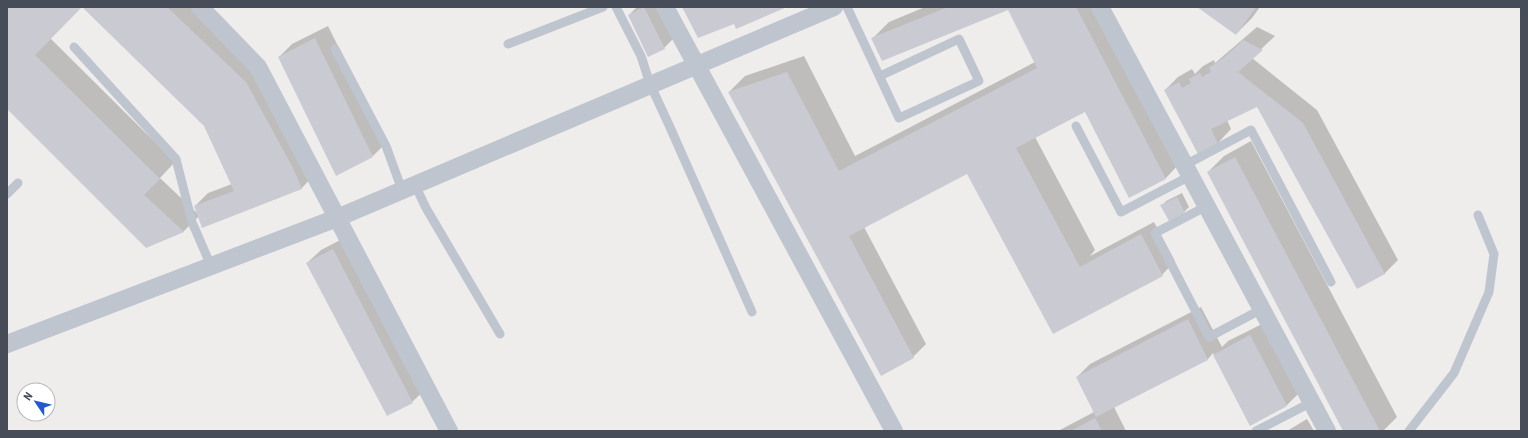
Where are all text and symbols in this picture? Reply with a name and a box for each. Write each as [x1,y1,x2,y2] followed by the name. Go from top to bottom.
[16,382,56,422] north arrow
[21,390,36,403] text: N

